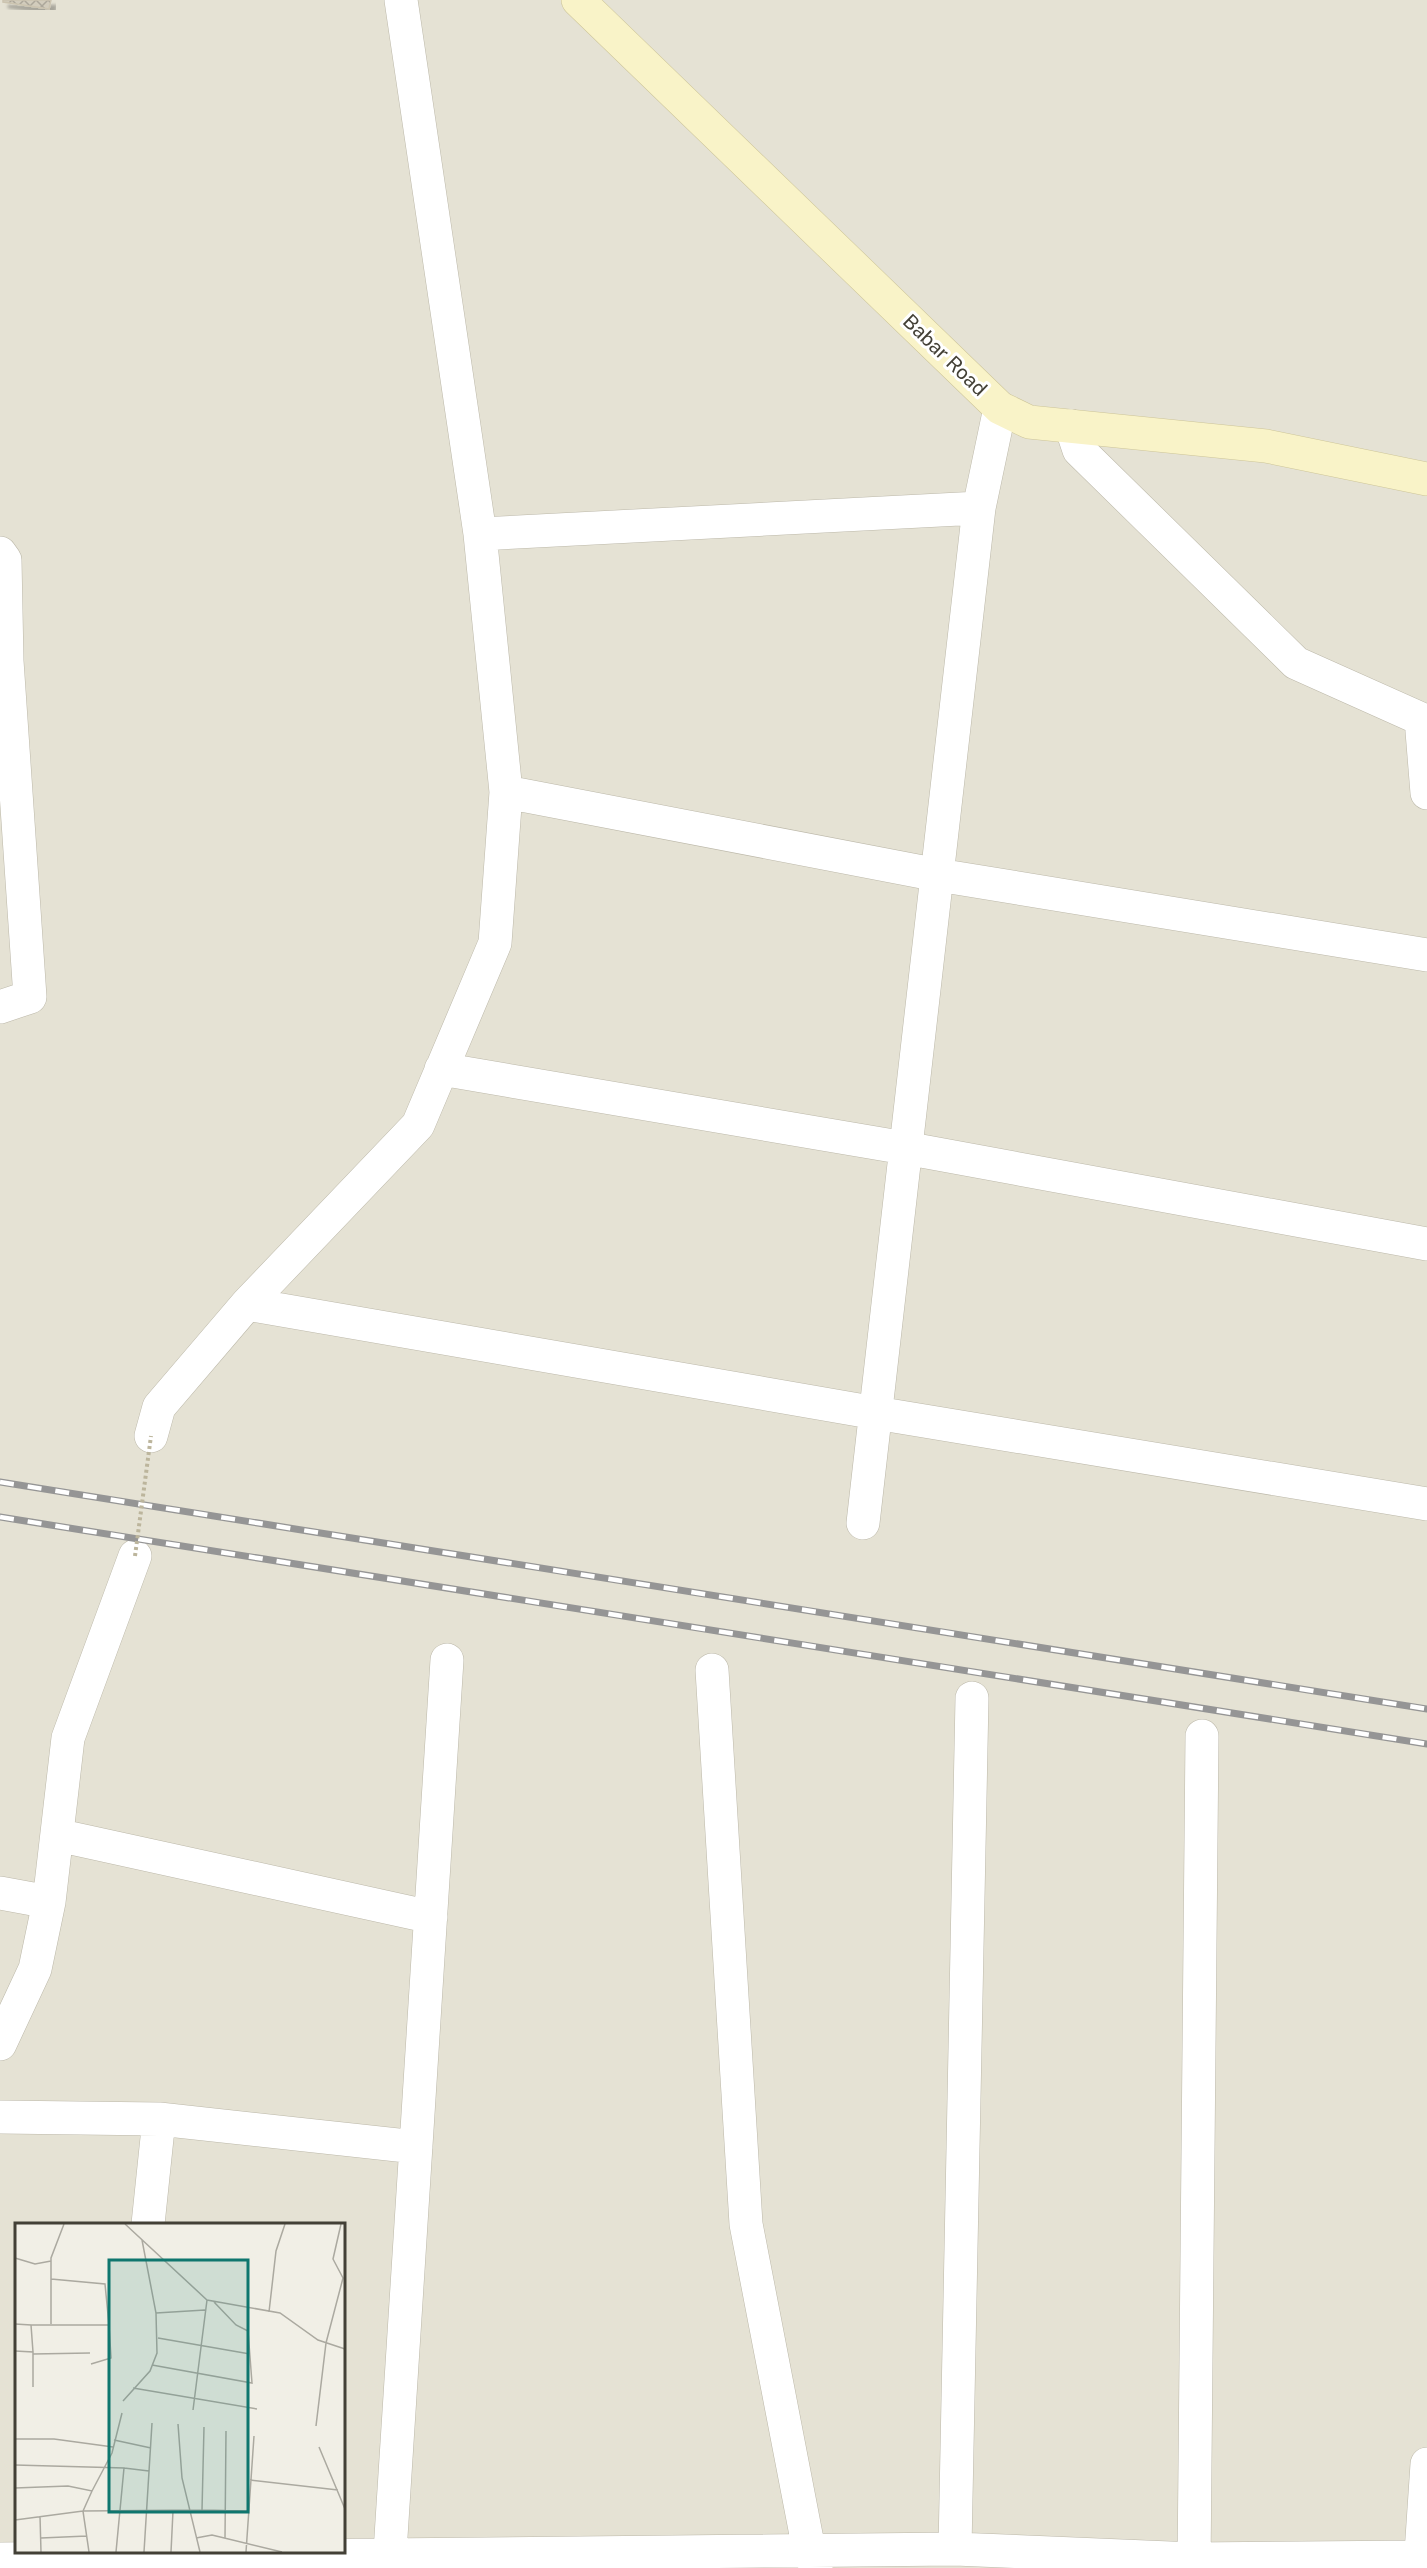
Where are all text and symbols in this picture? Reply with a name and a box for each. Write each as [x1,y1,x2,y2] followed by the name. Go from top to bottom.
[898,309,992,401] street label: Babar Road
[15,2223,345,2553] inset map

